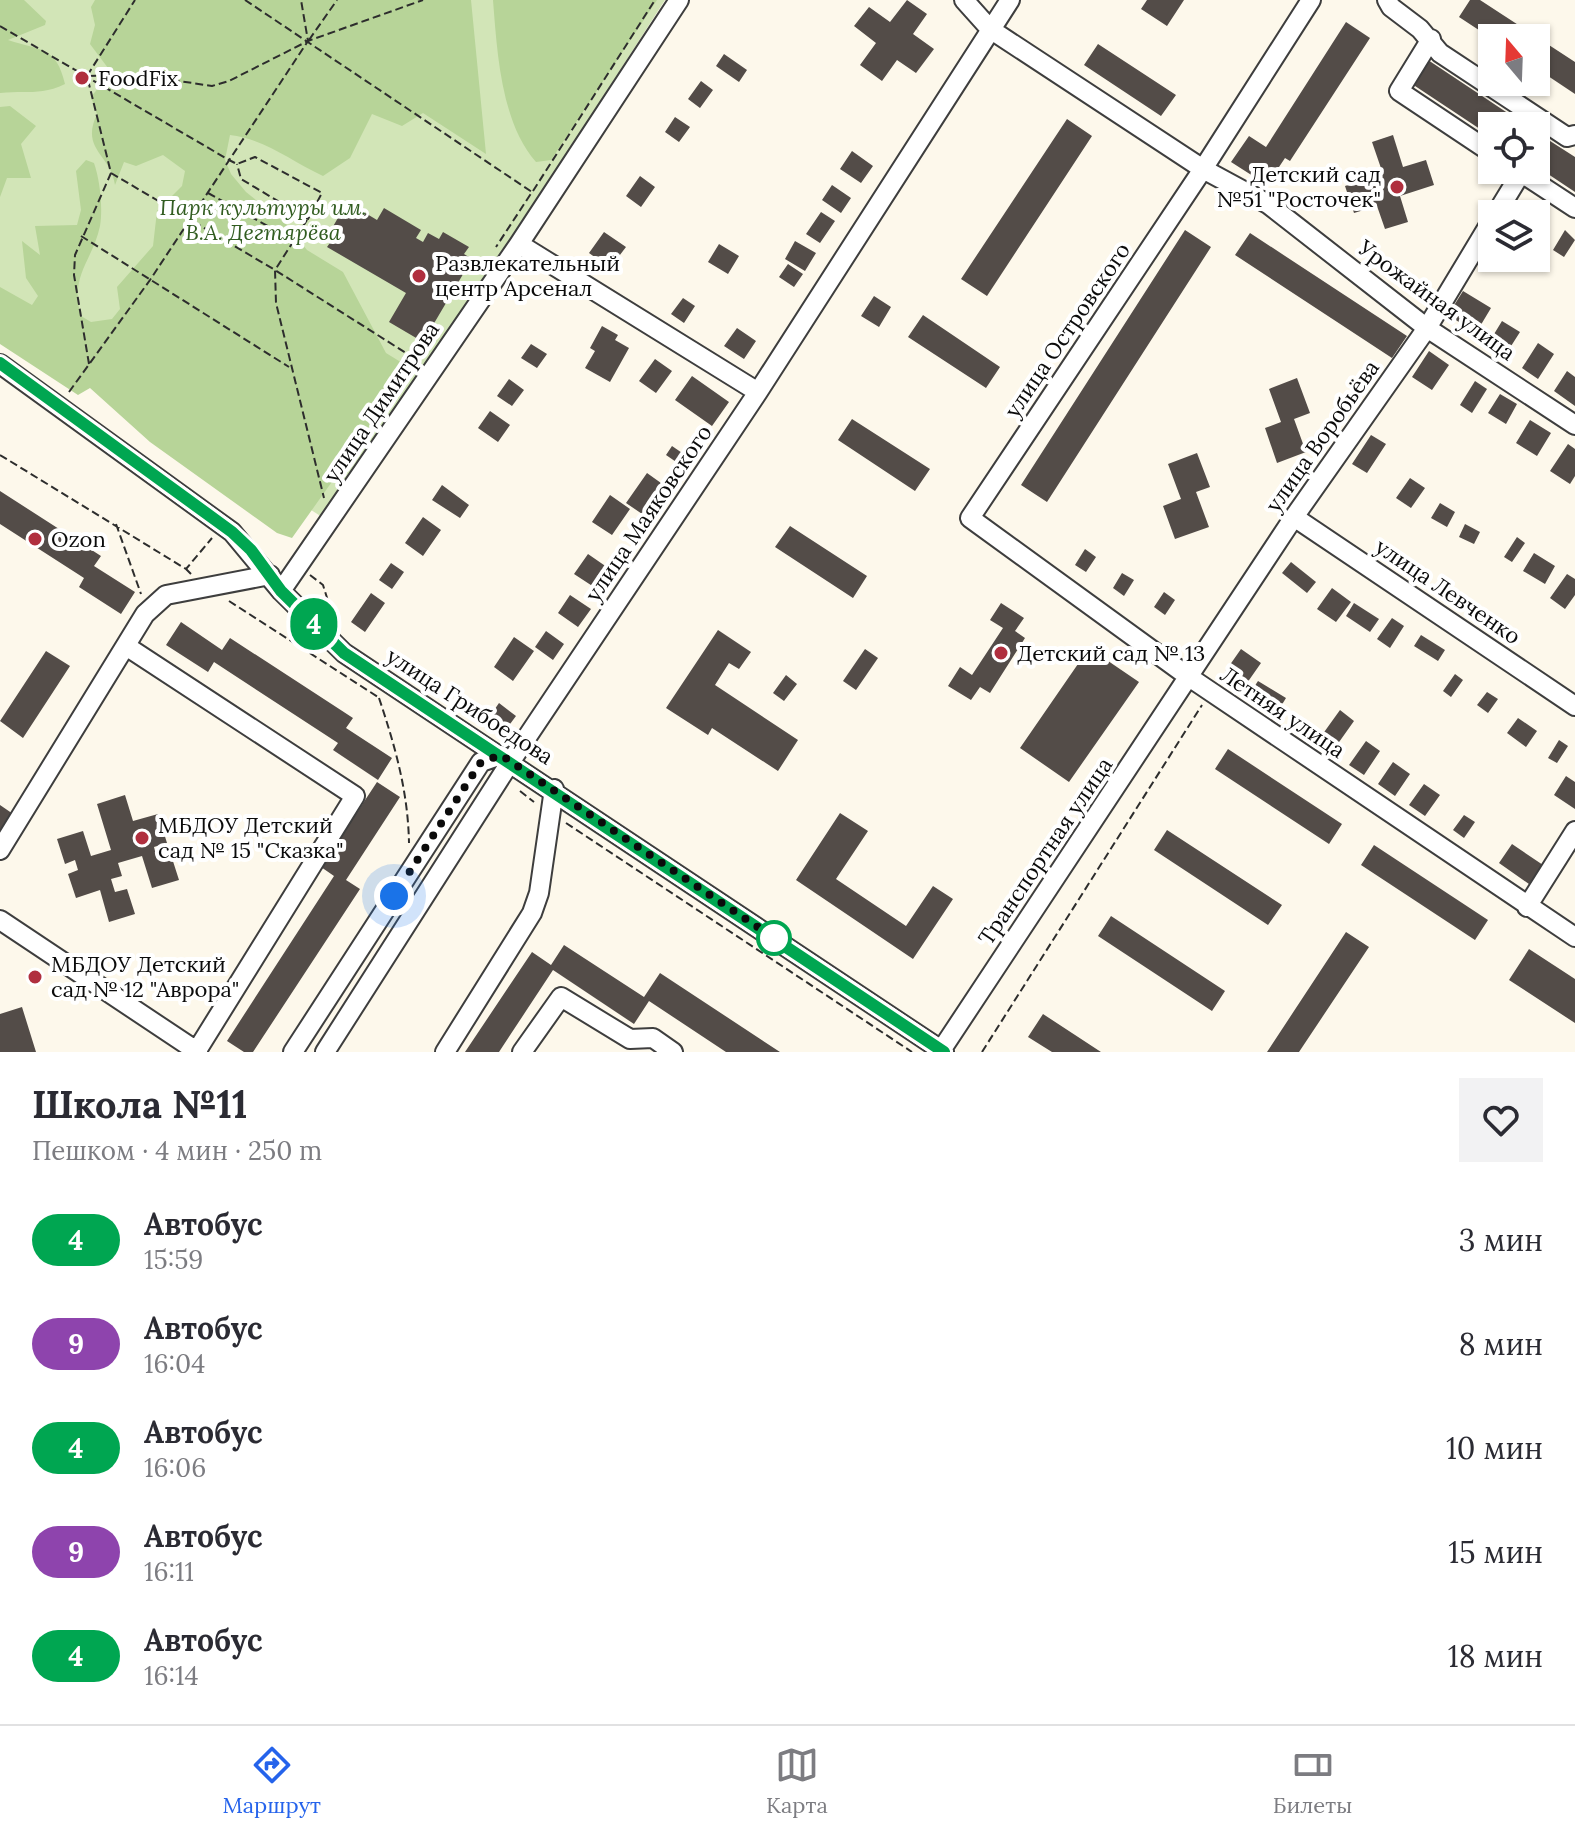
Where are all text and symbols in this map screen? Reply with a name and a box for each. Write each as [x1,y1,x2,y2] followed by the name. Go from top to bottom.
[1478,24,1550,96] north arrow
[1478,24,1550,272] map controls
[98,64,179,92] place label: FoodFix
[73,69,91,87] marker: FoodFix
[1478,112,1550,184] button: locate
[1217,160,1381,213] place label: Детский сад №51 "Росточек"
[1388,178,1406,196] marker: Детский сад №51 "Росточек"
[159,193,367,246] park label: Парк культуры им. В.А. Дегтярёва
[1478,200,1550,272] button: layers
[1352,233,1521,366] street label: Урожайная улица
[998,237,1136,423] street label: улица Островского
[435,249,620,302] place label: Развлекательный центр Арсенал
[410,267,428,285] marker: Развлекательный центр Арсенал
[317,316,445,488] street label: улица Димитрова
[1259,354,1385,518] street label: улица Воробьёва
[578,419,718,607] street label: улица Маяковского
[51,525,106,553] place label: Ozon
[26,530,44,548] marker: Ozon
[1370,532,1526,650] street label: улица Левченко
[288,598,340,650] line badge: 4
[306,606,322,642] text: 4
[1017,639,1205,667] place label: Детский сад № 13
[381,642,559,770] street label: улица Грибоедова
[992,644,1010,662] marker: Детский сад № 13
[1215,660,1351,764] street label: Летняя улица
[972,752,1118,950] street label: Транспортная улица
[158,811,344,864] place label: МБДОУ Детский сад № 15 "Сказка"
[133,829,151,847] marker: МБДОУ Детский сад № 15 "Сказка"
[374,876,414,916] your location
[757,921,791,955] unlabelled marker
[51,950,239,1003] place label: МБДОУ Детский сад № 12 "Аврора"
[26,968,44,986] marker: МБДОУ Детский сад № 12 "Аврора"
[1459,1078,1543,1162] button: heart
[32,1080,247,1128] text: Школа №11
[32,1134,322,1167] text: Пешком · 4 мин · 250 m
[144,1205,263,1243] text: Автобус
[1459,1221,1543,1259] text: 3 мин
[68,1222,84,1258] text: 4
[144,1243,203,1276] text: 15:59
[144,1309,263,1347] text: Автобус
[1459,1325,1543,1363] text: 8 мин
[68,1326,84,1362] text: 9
[144,1347,205,1380] text: 16:04
[144,1413,263,1451] text: Автобус
[1446,1429,1543,1467] text: 10 мин
[68,1430,84,1466] text: 4
[144,1451,206,1484] text: 16:06
[144,1517,263,1555] text: Автобус
[1448,1533,1543,1571] text: 15 мин
[68,1534,84,1570] text: 9
[144,1555,194,1588] text: 16:11
[144,1621,263,1659] text: Автобус
[1448,1637,1543,1675] text: 18 мин
[68,1638,84,1674] text: 4
[144,1659,199,1692] text: 16:14
[223,1743,321,1819] tab: Маршрут
[766,1743,828,1819] tab: Карта
[1273,1743,1352,1819] tab: Билеты

